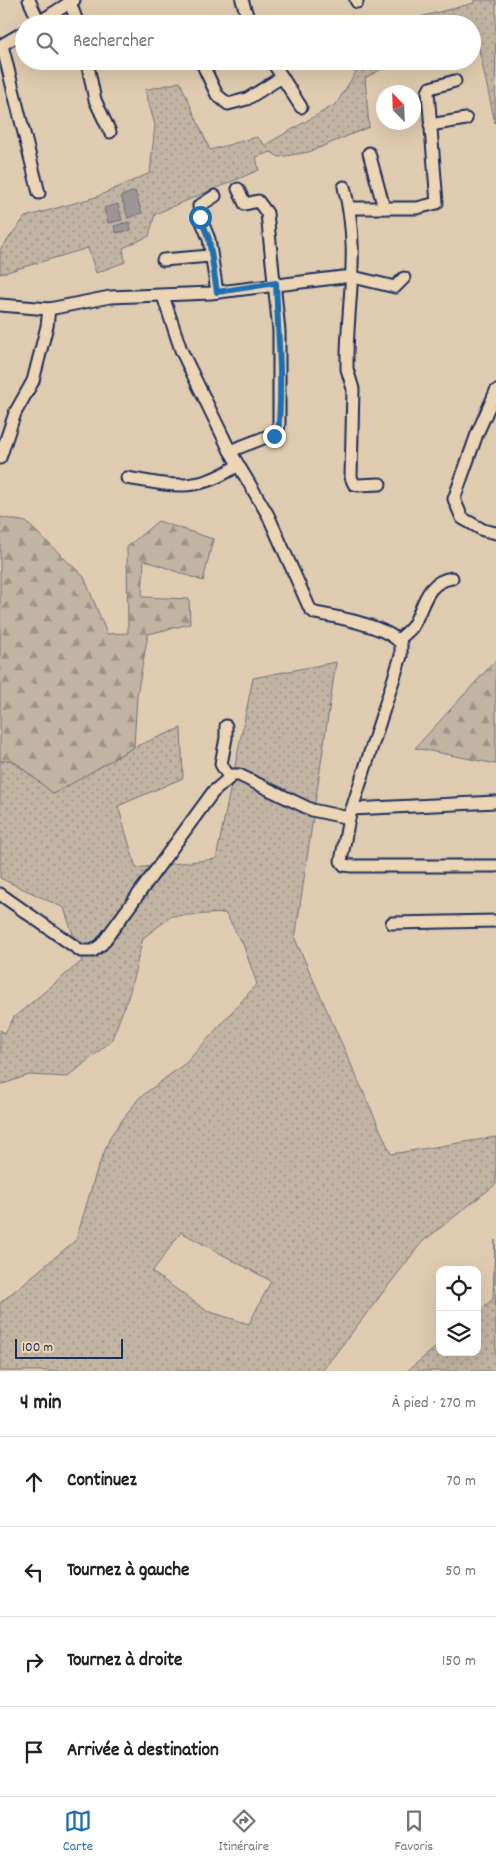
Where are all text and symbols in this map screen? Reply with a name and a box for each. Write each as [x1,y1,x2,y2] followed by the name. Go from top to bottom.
[15,15,481,70] search box
[33,29,61,57] icon: search
[73,29,154,56] text: Rechercher
[376,85,421,130] north arrow
[189,206,212,229] route start
[263,425,286,448] route end
[436,1266,481,1356] map controls
[436,1266,481,1311] button: locate
[436,1311,481,1356] button: layers
[15,1336,122,1359] scale bar
[22,1338,53,1358] text: 100 m
[20,1389,62,1419] text: 4 min
[392,1392,476,1415] text: À pied · 270 m
[20,1468,48,1496] icon: ahead
[67,1468,137,1495] text: Continuez
[446,1470,476,1493] text: 70 m
[20,1558,48,1586] icon: left
[67,1558,189,1585] text: Tournez à gauche
[445,1560,476,1583] text: 50 m
[20,1648,48,1676] icon: right
[67,1648,182,1675] text: Tournez à droite
[442,1650,476,1673] text: 150 m
[20,1738,48,1766] icon: arrive
[67,1738,219,1765] text: Arrivée à destination
[63,1807,93,1857] tab: Carte
[219,1807,269,1857] tab: Itinéraire
[395,1807,433,1857] tab: Favoris

